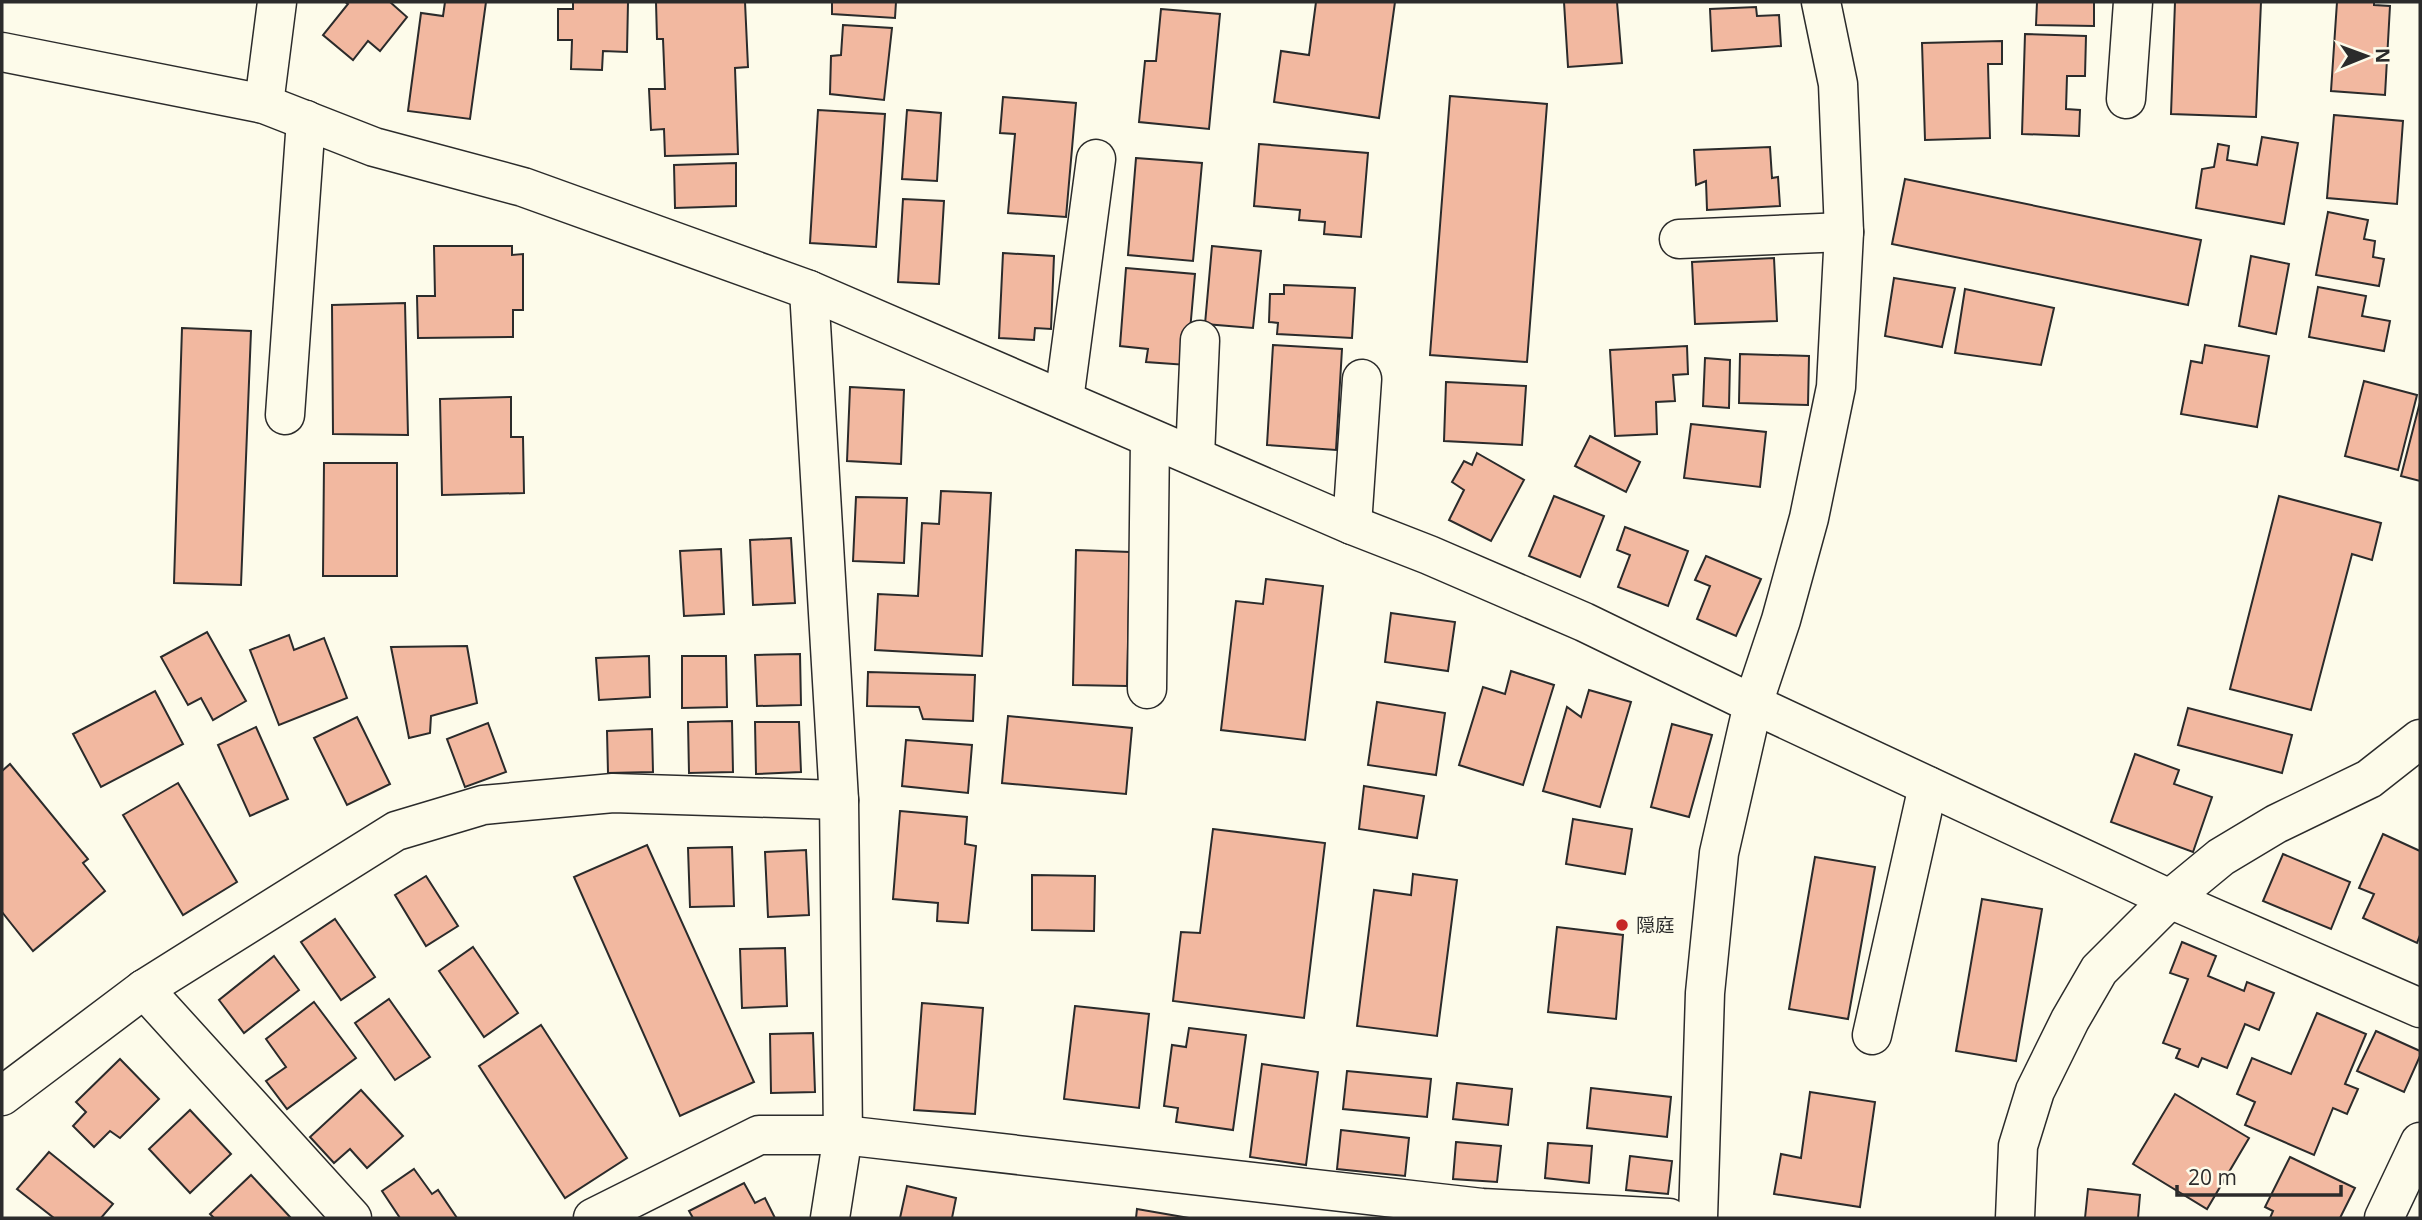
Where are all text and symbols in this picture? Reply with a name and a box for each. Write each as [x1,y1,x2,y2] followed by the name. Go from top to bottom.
[2331,21,2401,91] north arrow
[2370,48,2396,64] text: N
[1636,912,1674,938] place label: 隠庭
[1614,917,1630,933] marker: 隠庭
[2177,1154,2342,1198] scale bar
[2188,1163,2237,1191] text: 20 m

